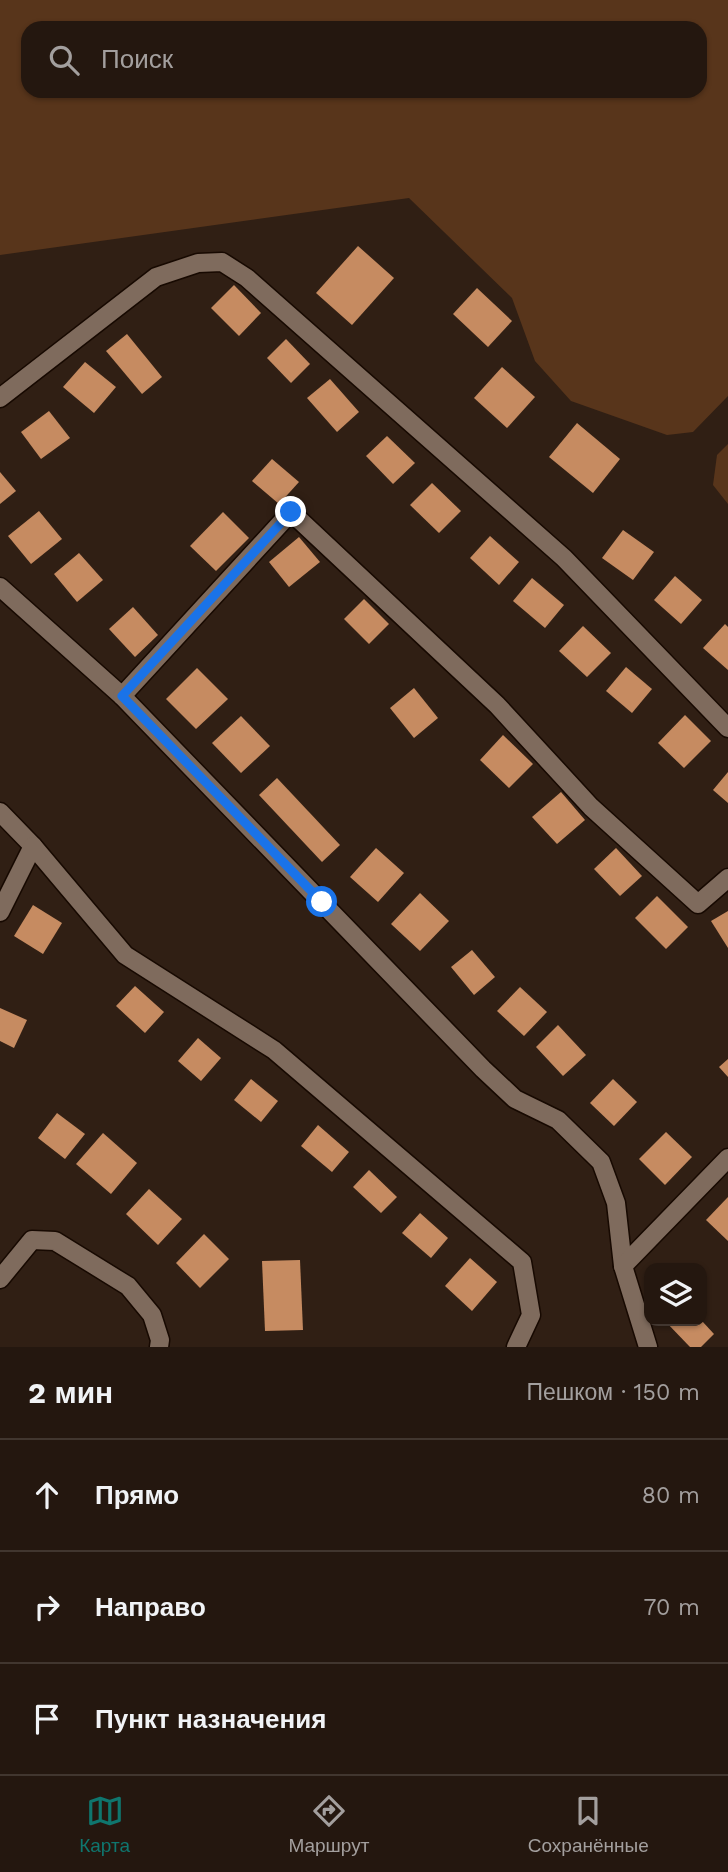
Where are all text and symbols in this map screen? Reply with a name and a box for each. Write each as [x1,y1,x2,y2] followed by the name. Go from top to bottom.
[21,21,707,98] search box
[45,41,83,79] icon: search
[101,44,173,74] text: Поиск
[275,496,306,527] route end
[306,886,337,917] route start
[644,1263,707,1326] map controls
[644,1263,707,1326] button: layers
[28,1375,113,1410] text: 2 мин
[526,1379,700,1406] text: Пешком · 150 m
[28,1476,66,1514] icon: ahead
[95,1480,179,1510] text: Прямо
[642,1482,700,1509] text: 80 m
[28,1588,66,1626] icon: right
[95,1592,206,1622] text: Направо
[643,1594,700,1621] text: 70 m
[28,1700,66,1738] icon: arrive
[95,1704,326,1734] text: Пункт назначения
[79,1792,130,1857] tab: Карта
[288,1792,369,1857] tab: Маршрут
[528,1792,649,1857] tab: Сохранённые

